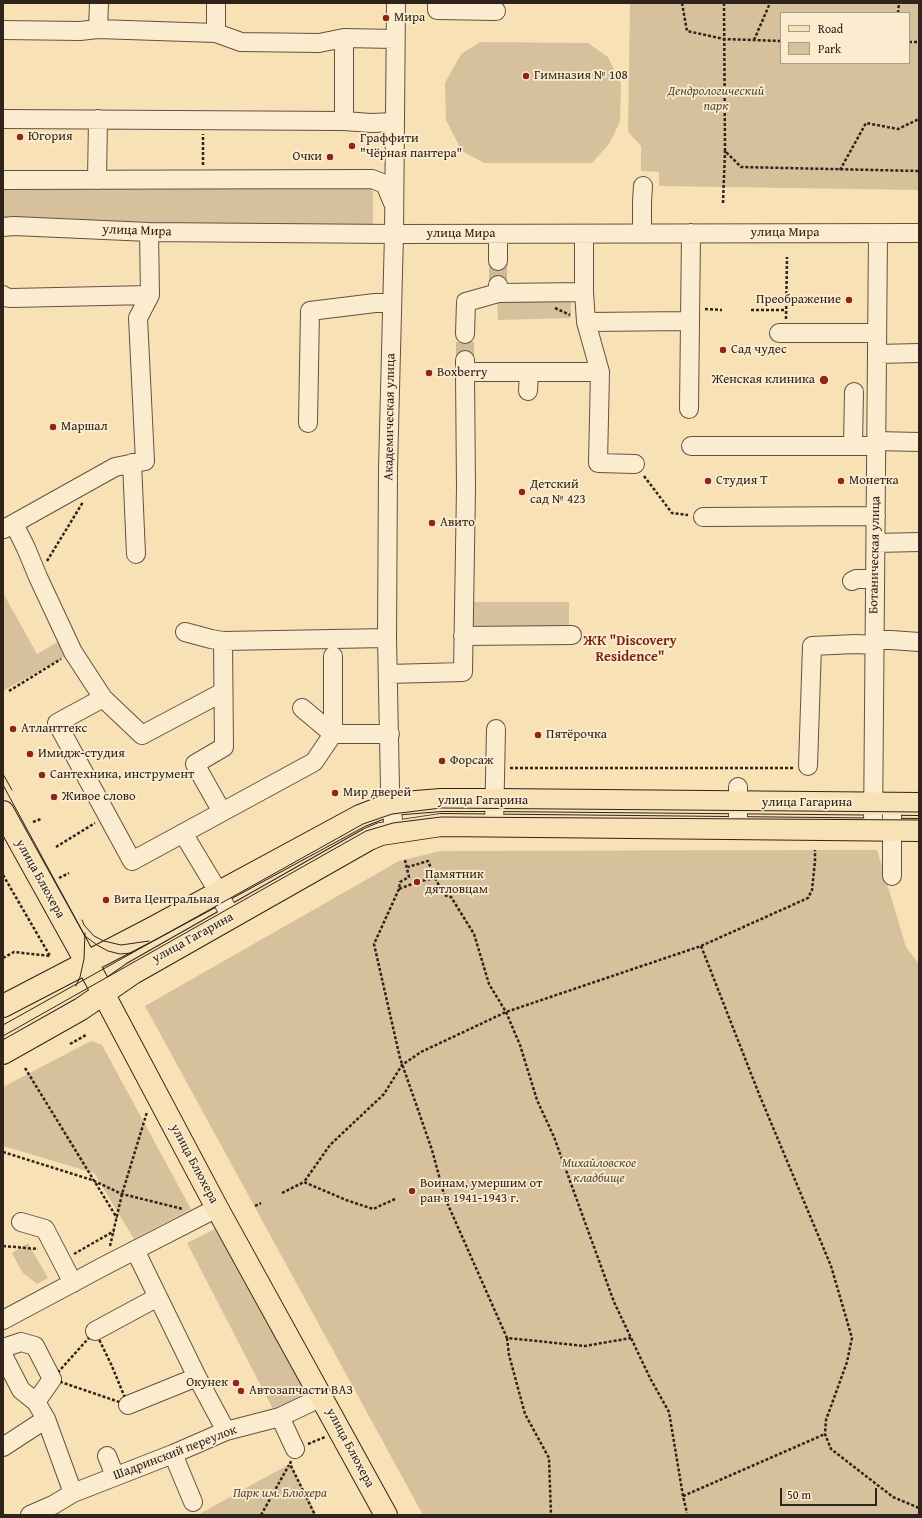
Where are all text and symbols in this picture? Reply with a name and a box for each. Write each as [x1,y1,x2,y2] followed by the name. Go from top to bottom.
[394,10,425,26] place label: Мира
[780,12,910,64] legend
[381,13,391,23] marker: Мира
[818,20,843,37] text: Road
[818,40,841,57] text: Park
[534,68,628,84] place label: Гимназия № 108
[521,71,531,81] marker: Гимназия № 108
[668,84,764,115] park label: Дендрологический парк
[28,129,73,145] place label: Югория
[360,131,462,162] place label: Граффити "Чёрная пантера"
[15,132,25,142] marker: Югория
[347,141,357,151] marker: Граффити "Чёрная пантера"
[293,149,322,165] place label: Очки
[325,152,335,162] marker: Очки
[102,222,172,240] street label: улица Мира
[750,225,820,241] street label: улица Мира
[426,226,496,242] street label: улица Мира
[756,292,841,308] place label: Преображение
[844,295,854,305] marker: Преображение
[731,342,787,358] place label: Сад чудес
[718,345,728,355] marker: Сад чудес
[381,353,399,481] street label: Академическая улица
[437,365,487,381] place label: Boxberry
[424,368,434,378] marker: Boxberry
[712,372,815,388] place label: Женская клиника
[818,374,830,386] marker: Женская клиника
[61,419,108,435] place label: Маршал
[48,422,58,432] marker: Маршал
[716,473,767,489] place label: Студия Т
[849,473,899,489] place label: Монетка
[703,476,713,486] marker: Студия Т
[836,476,846,486] marker: Монетка
[530,477,586,508] place label: Детский сад № 423
[517,487,527,497] marker: Детский сад № 423
[866,496,884,614] street label: Ботаническая улица
[440,515,475,531] place label: Авито
[427,518,437,528] marker: Авито
[583,633,677,666] district label: ЖК "Discovery Residence"
[21,721,87,737] place label: Атланттекс
[8,724,18,734] marker: Атланттекс
[546,727,607,743] place label: Пятёрочка
[533,730,543,740] marker: Пятёрочка
[38,746,125,762] place label: Имидж-студия
[25,749,35,759] marker: Имидж-студия
[450,753,494,769] place label: Форсаж
[437,756,447,766] marker: Форсаж
[50,767,194,783] place label: Сантехника, инструмент
[37,770,47,780] marker: Сантехника, инструмент
[343,785,411,801] place label: Мир дверей
[330,788,340,798] marker: Мир дверей
[62,789,136,805] place label: Живое слово
[49,792,59,802] marker: Живое слово
[438,793,528,809] street label: улица Гагарина
[762,795,852,811] street label: улица Гагарина
[12,837,68,921] street label: улица Блюхера
[425,867,488,898] place label: Памятник дятловцам
[412,877,422,887] marker: Памятник дятловцам
[114,892,220,908] place label: Вита Центральная
[101,895,111,905] marker: Вита Центральная
[150,909,236,967] street label: улица Гагарина
[167,1122,221,1206] street label: улица Блюхера
[562,1156,636,1187] park label: Михайловское кладбище
[420,1176,542,1207] place label: Воинам, умершим от ран в 1941-1943 г.
[407,1186,417,1196] marker: Воинам, умершим от ран в 1941-1943 г.
[186,1375,228,1391] place label: Окунек
[231,1378,241,1388] marker: Окунек
[249,1383,353,1399] place label: Автозапчасти ВАЗ
[236,1386,246,1396] marker: Автозапчасти ВАЗ
[323,1406,377,1490] street label: улица Блюхера
[111,1422,239,1484] street label: Шадринский переулок
[782,1480,879,1506] scale bar
[233,1486,327,1502] park label: Парк им. Блюхера
[787,1486,811,1503] text: 50 m

